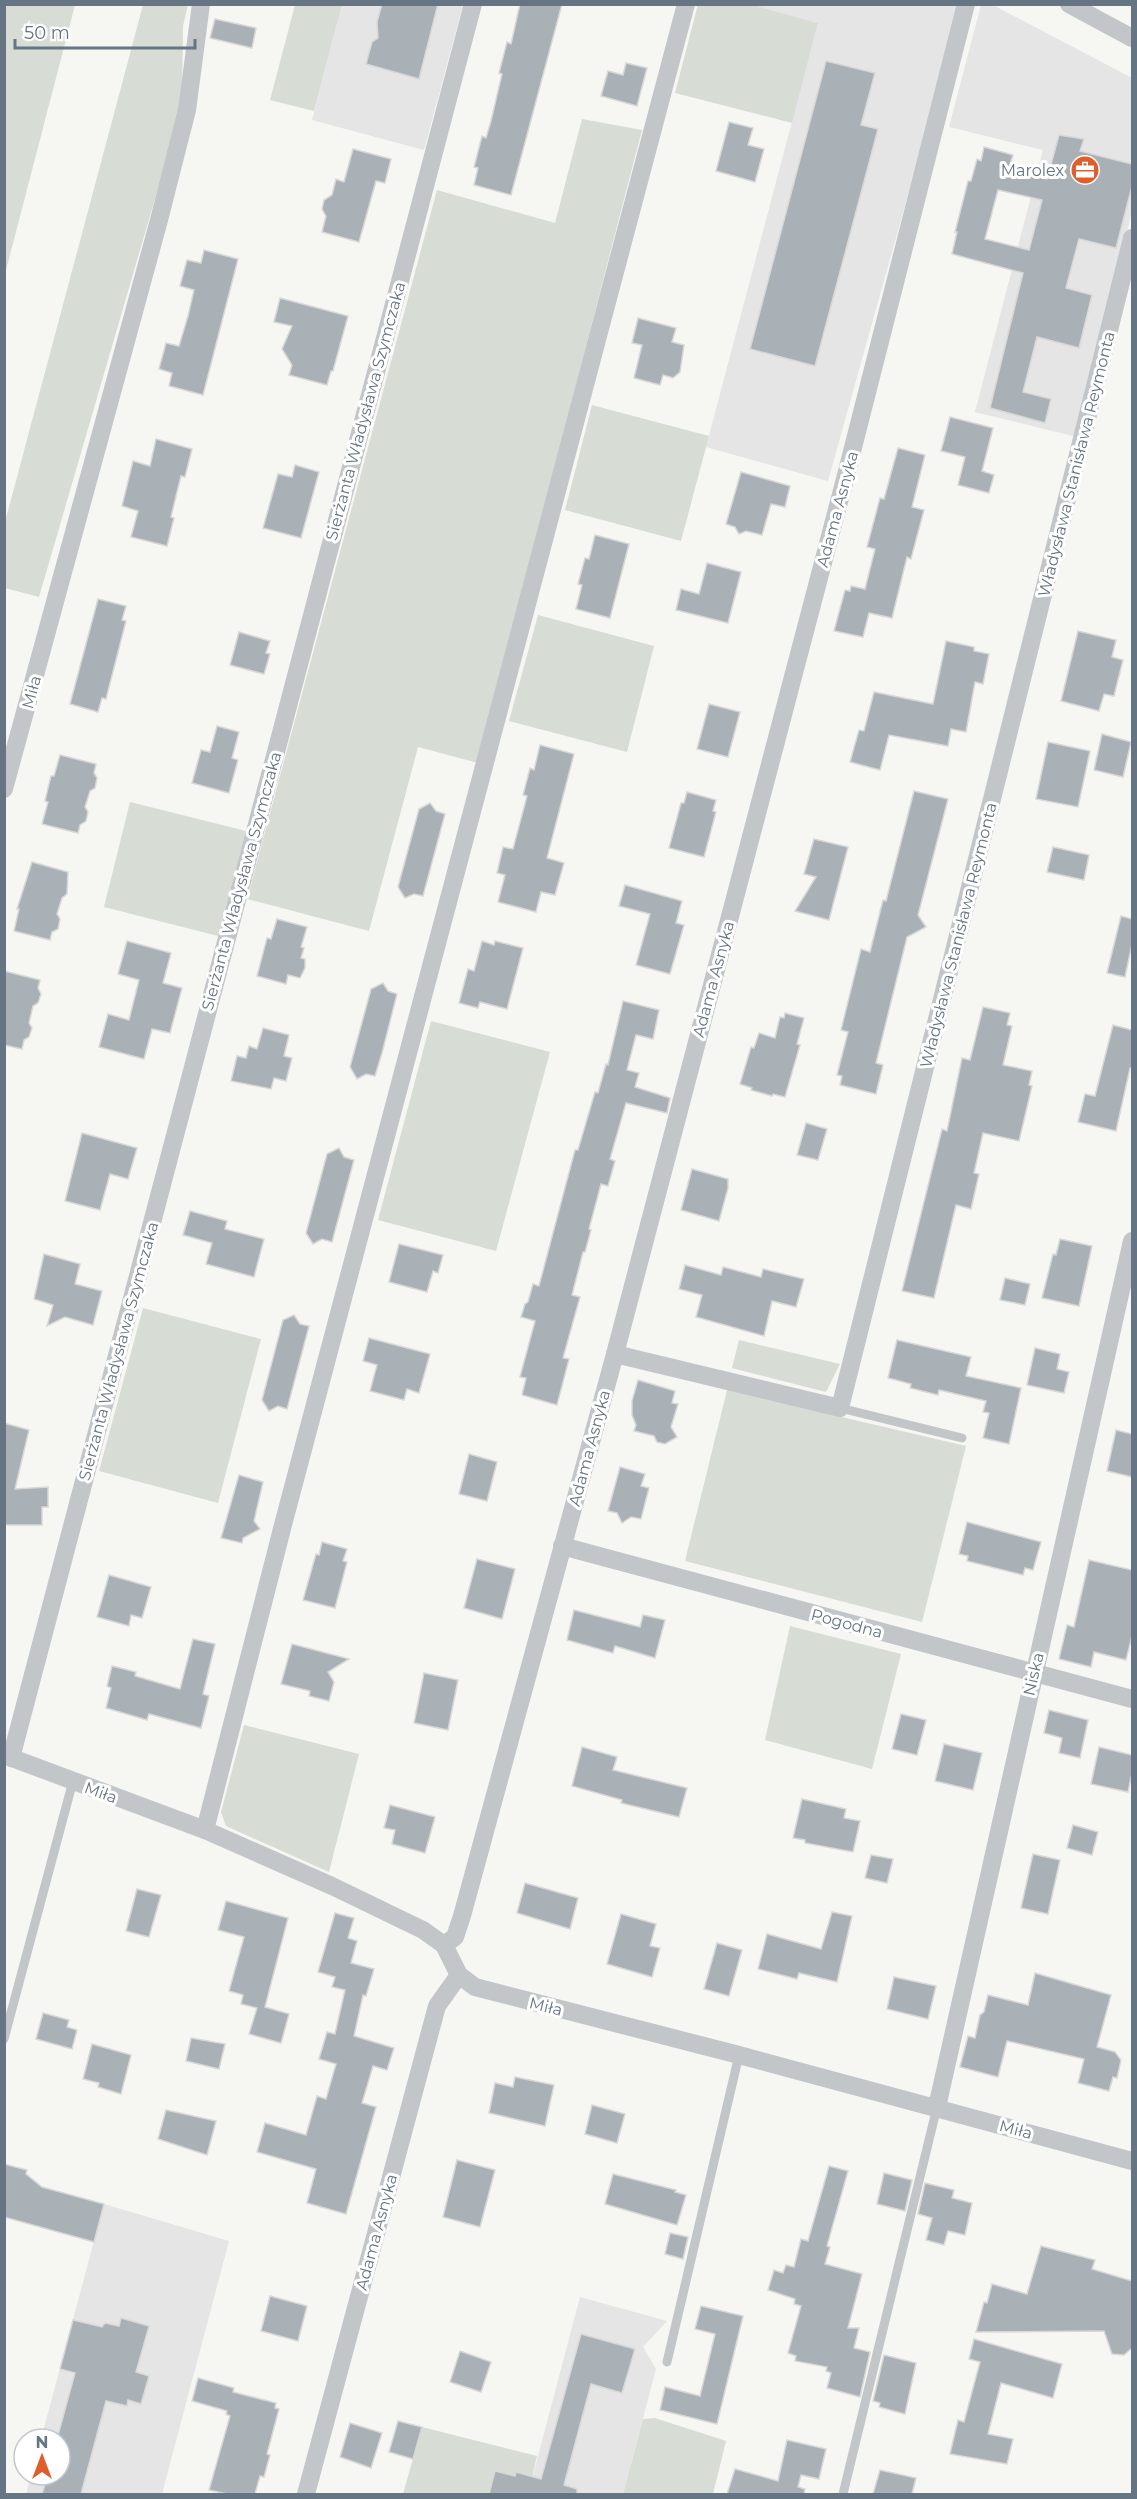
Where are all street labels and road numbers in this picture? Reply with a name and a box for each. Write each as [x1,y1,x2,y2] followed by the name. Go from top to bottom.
[322,280,409,543] street label: Sierżanta Władysława Szymczaka
[1034,330,1119,599] street label: Władysława Stanisława Reymonta
[813,449,862,569] street label: Adama Asnyka
[18,673,45,711] street label: Miła
[198,750,285,1013] street label: Sierżanta Władysława Szymczaka
[916,801,1001,1070] street label: Władysława Stanisława Reymonta
[689,919,738,1039] street label: Adama Asnyka
[75,1220,162,1483] street label: Sierżanta Władysława Szymczaka
[565,1388,614,1508] street label: Adama Asnyka
[809,1605,885,1642] street label: Pogodna
[1019,1651,1048,1698] street label: Niska
[82,1778,120,1807] street label: Miła
[527,1993,564,2020] street label: Miła
[997,2116,1035,2143] street label: Miła
[352,2172,401,2292] street label: Adama Asnyka

